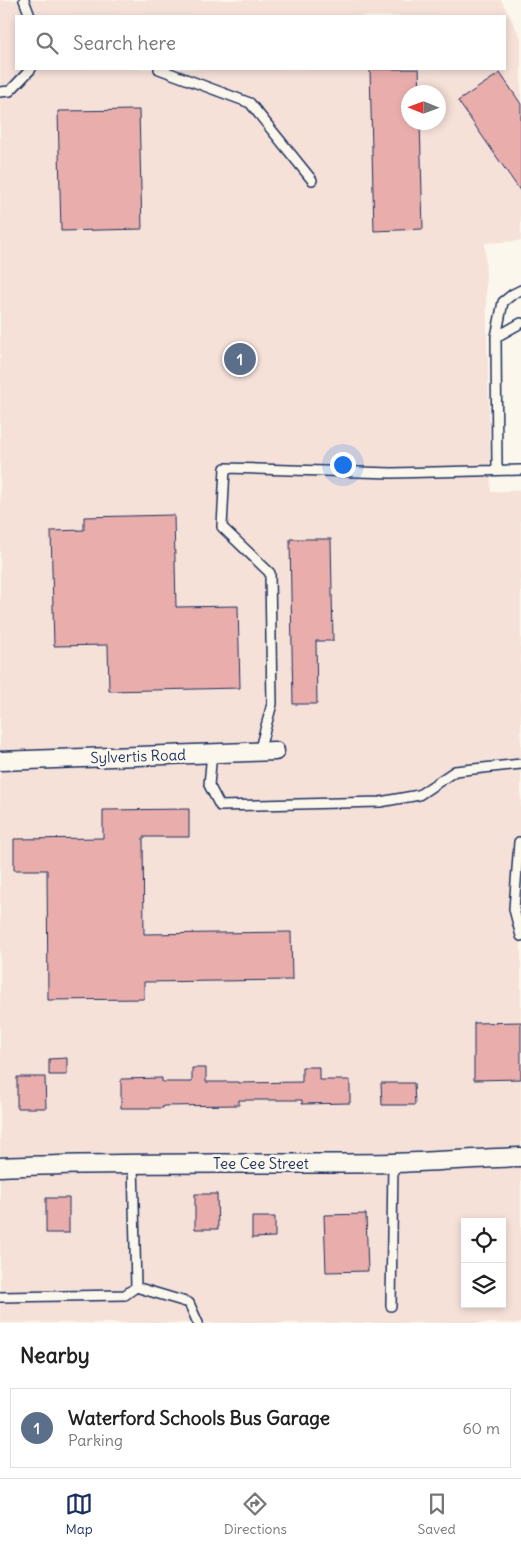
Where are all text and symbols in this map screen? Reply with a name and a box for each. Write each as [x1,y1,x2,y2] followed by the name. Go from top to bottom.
[15,15,506,70] search box
[33,29,61,57] icon: search
[73,31,176,55] text: Search here
[401,85,446,130] north arrow
[224,340,256,378] pin: 1
[330,452,356,478] your location
[90,745,186,767] street label: Sylvertis Road
[213,1154,309,1173] street label: Tee Cee Street
[461,1218,506,1308] map controls
[461,1218,506,1263] button: locate
[461,1263,506,1308] button: layers
[20,1342,90,1369] text: Nearby
[68,1406,330,1430] text: Waterford Schools Bus Garage
[34,1418,40,1438] text: 1
[462,1418,500,1438] text: 60 m
[68,1430,123,1450] text: Parking
[65,1490,93,1538] tab: Map
[224,1490,287,1538] tab: Directions
[417,1490,456,1538] tab: Saved

